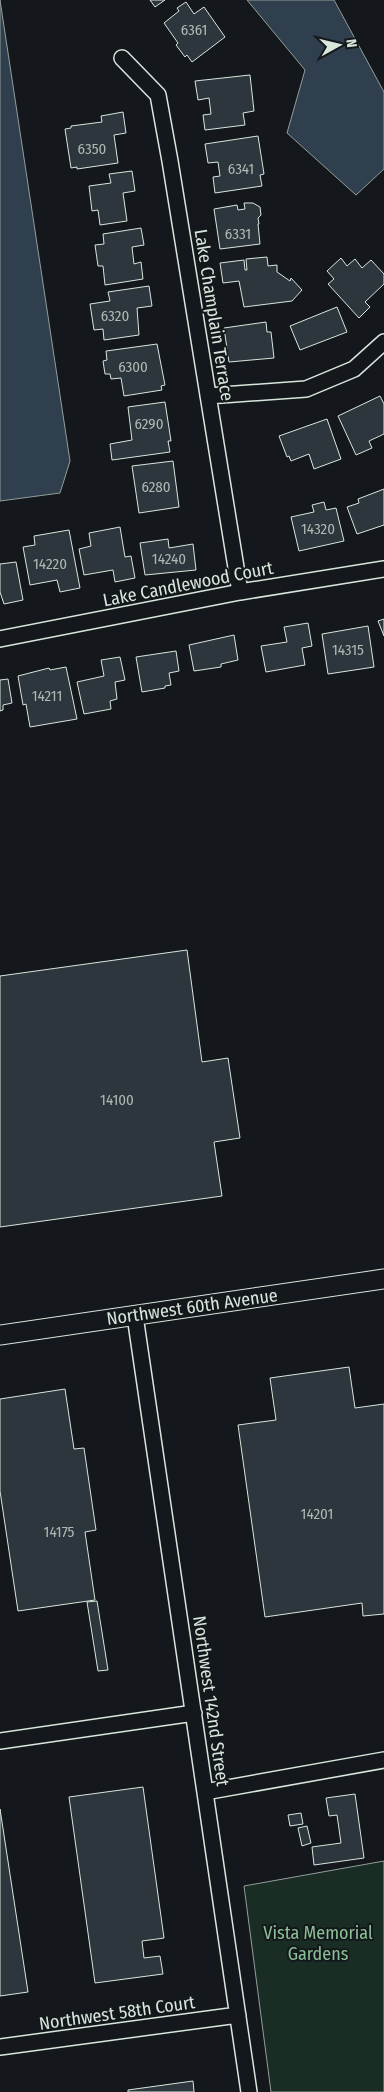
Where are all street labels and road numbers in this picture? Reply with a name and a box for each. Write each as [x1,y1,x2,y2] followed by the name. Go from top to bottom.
[190,227,238,403] street label: Lake Champlain Terrace
[101,557,275,611] street label: Lake Candlewood Court
[105,1284,279,1330] street label: Northwest 60th Avenue
[188,1615,234,1788] street label: Northwest 142nd Street
[38,1991,196,2035] street label: Northwest 58th Court

